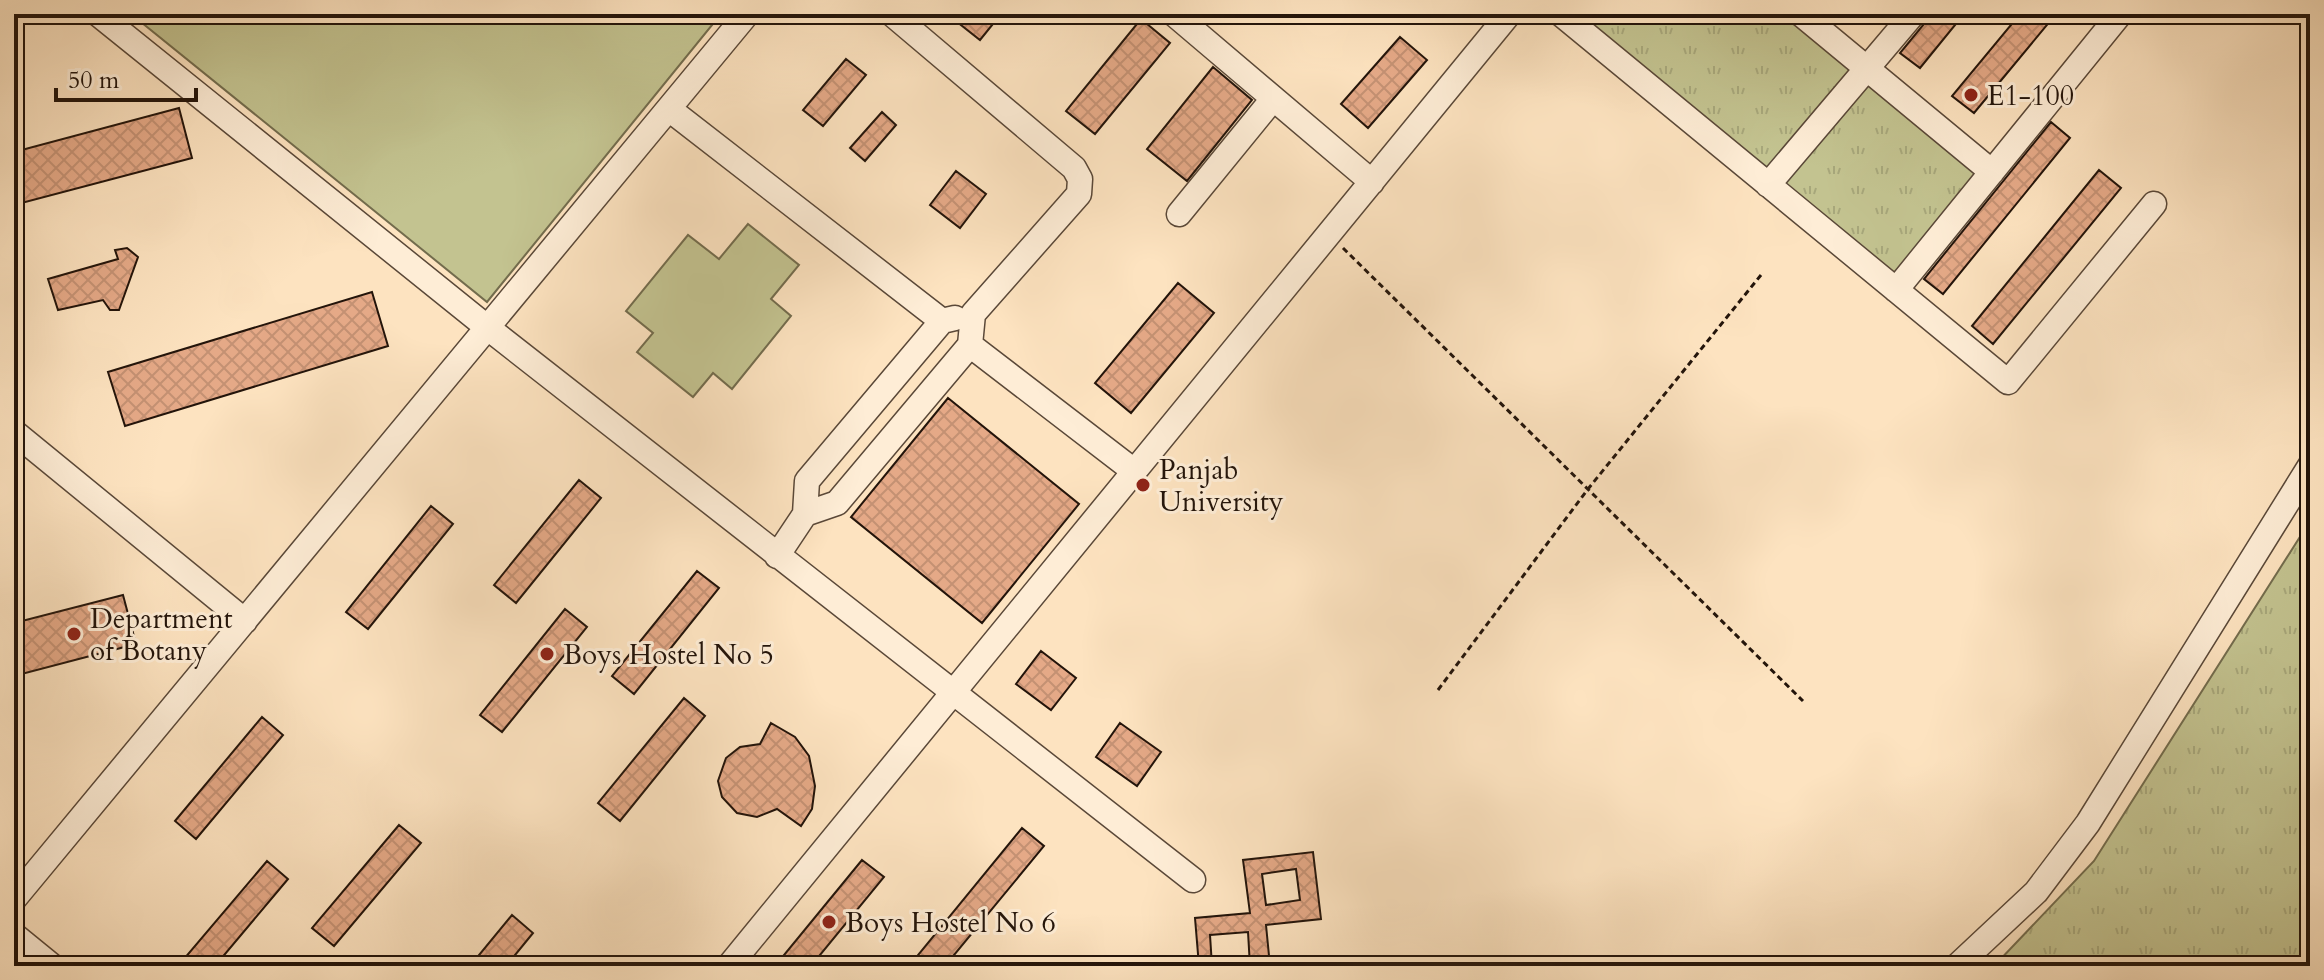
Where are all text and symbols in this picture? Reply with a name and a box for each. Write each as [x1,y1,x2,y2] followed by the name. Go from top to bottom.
[56,52,196,102] scale bar
[68,64,120,97] text: 50 m
[1987,77,2074,115] place label: E1-100
[1962,86,1980,104] marker: E1-100
[1159,451,1284,521] place label: Panjab University
[1134,476,1152,494] marker: Panjab University
[90,600,233,670] place label: Department of Botany
[65,625,83,643] marker: Department of Botany
[563,636,774,674] place label: Boys Hostel No 5
[538,645,556,663] marker: Boys Hostel No 5
[845,904,1056,942] place label: Boys Hostel No 6
[820,913,838,931] marker: Boys Hostel No 6

